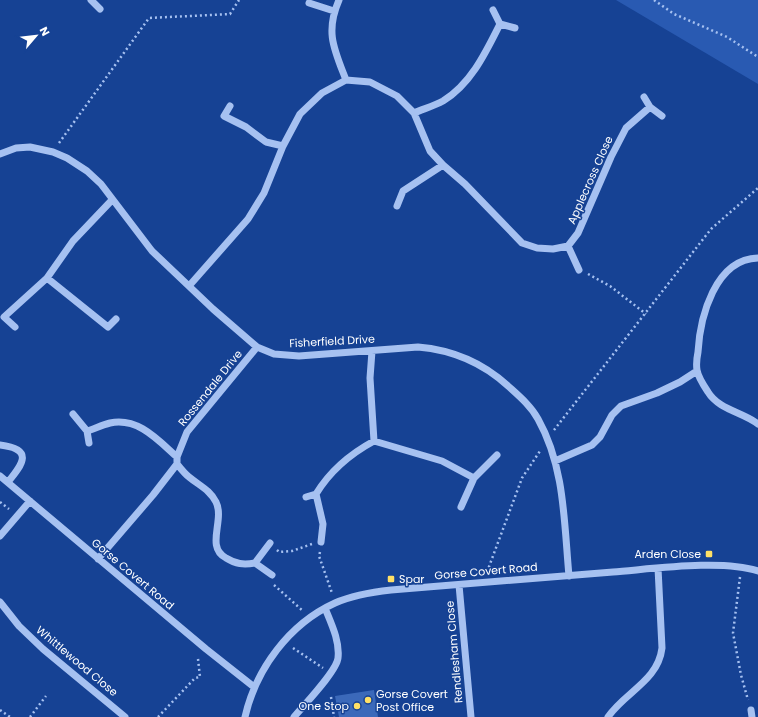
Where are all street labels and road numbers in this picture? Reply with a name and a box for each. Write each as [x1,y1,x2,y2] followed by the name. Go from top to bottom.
[563,133,617,227] street label: Applecross Close
[289,331,375,351] street label: Fisherfield Drive
[174,346,246,430] street label: Rossendale Drive
[88,535,178,613] street label: Gorse Covert Road
[434,559,538,583] street label: Gorse Covert Road
[442,600,466,704] street label: Rendlesham Close
[33,622,121,700] street label: Whittlewood Close

